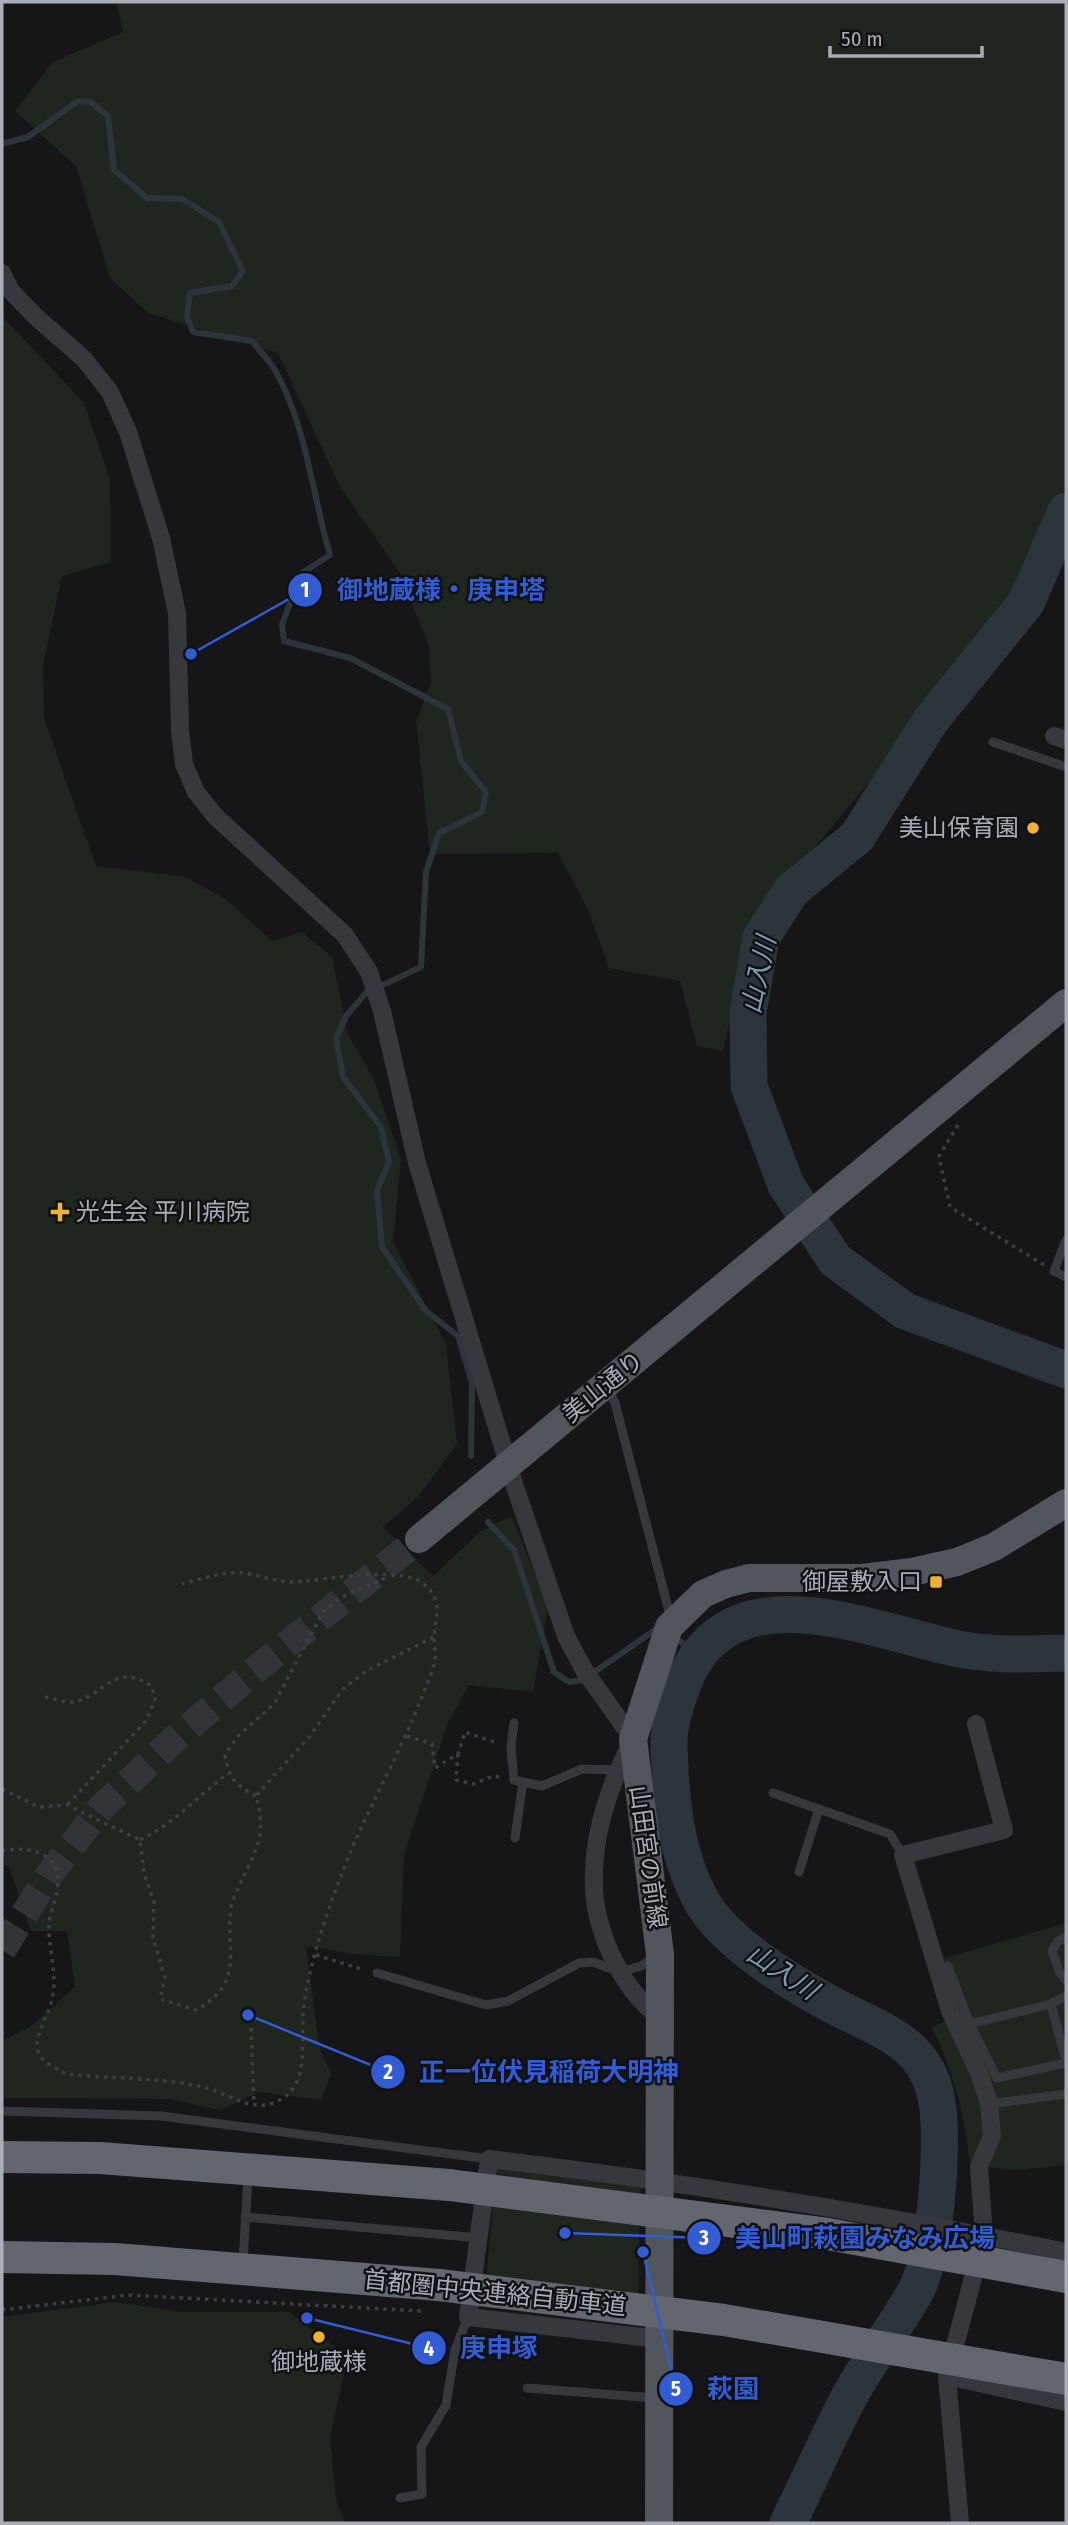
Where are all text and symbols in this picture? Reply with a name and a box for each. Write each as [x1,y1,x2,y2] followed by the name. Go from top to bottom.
[830,14,982,58] scale bar
[841,26,883,52] text: 50 m
[288,567,559,614] callout: 御地蔵様・庚申塔
[337,575,545,606] text: 御地蔵様・庚申塔
[301,577,309,603] text: 1
[899,814,1019,842] place label: 美山保育園
[1025,820,1041,836] marker: 美山保育園
[736,931,783,1016] water label: 山入川
[76,1198,250,1226] place label: 光生会 平川病院
[50,1202,70,1222] marker: 光生会 平川病院
[557,1346,649,1428] street label: 美山通り
[802,1568,922,1596] place label: 御屋敷入口
[928,1574,944,1590] marker: 御屋敷入口
[624,1784,672,1930] street label: 山田宮の前線
[741,1938,826,2008] water label: 山入川
[370,2048,693,2095] callout: 正一位伏見稲荷大明神
[419,2057,679,2088] text: 正一位伏見稲荷大明神
[382,2059,393,2085] text: 2
[686,2214,1009,2261] callout: 美山町萩園みなみ広場
[735,2223,995,2254] text: 美山町萩園みなみ広場
[698,2225,709,2251] text: 3
[362,2265,628,2321] street label: 首都圏中央連絡自動車道
[411,2325,552,2372] callout: 庚申塚
[311,2329,327,2345] marker: 御地蔵様
[460,2333,538,2364] text: 庚申塚
[424,2336,435,2362] text: 4
[271,2348,367,2376] place label: 御地蔵様
[658,2365,773,2412] callout: 萩園
[707,2374,759,2405] text: 萩園
[671,2376,681,2402] text: 5

